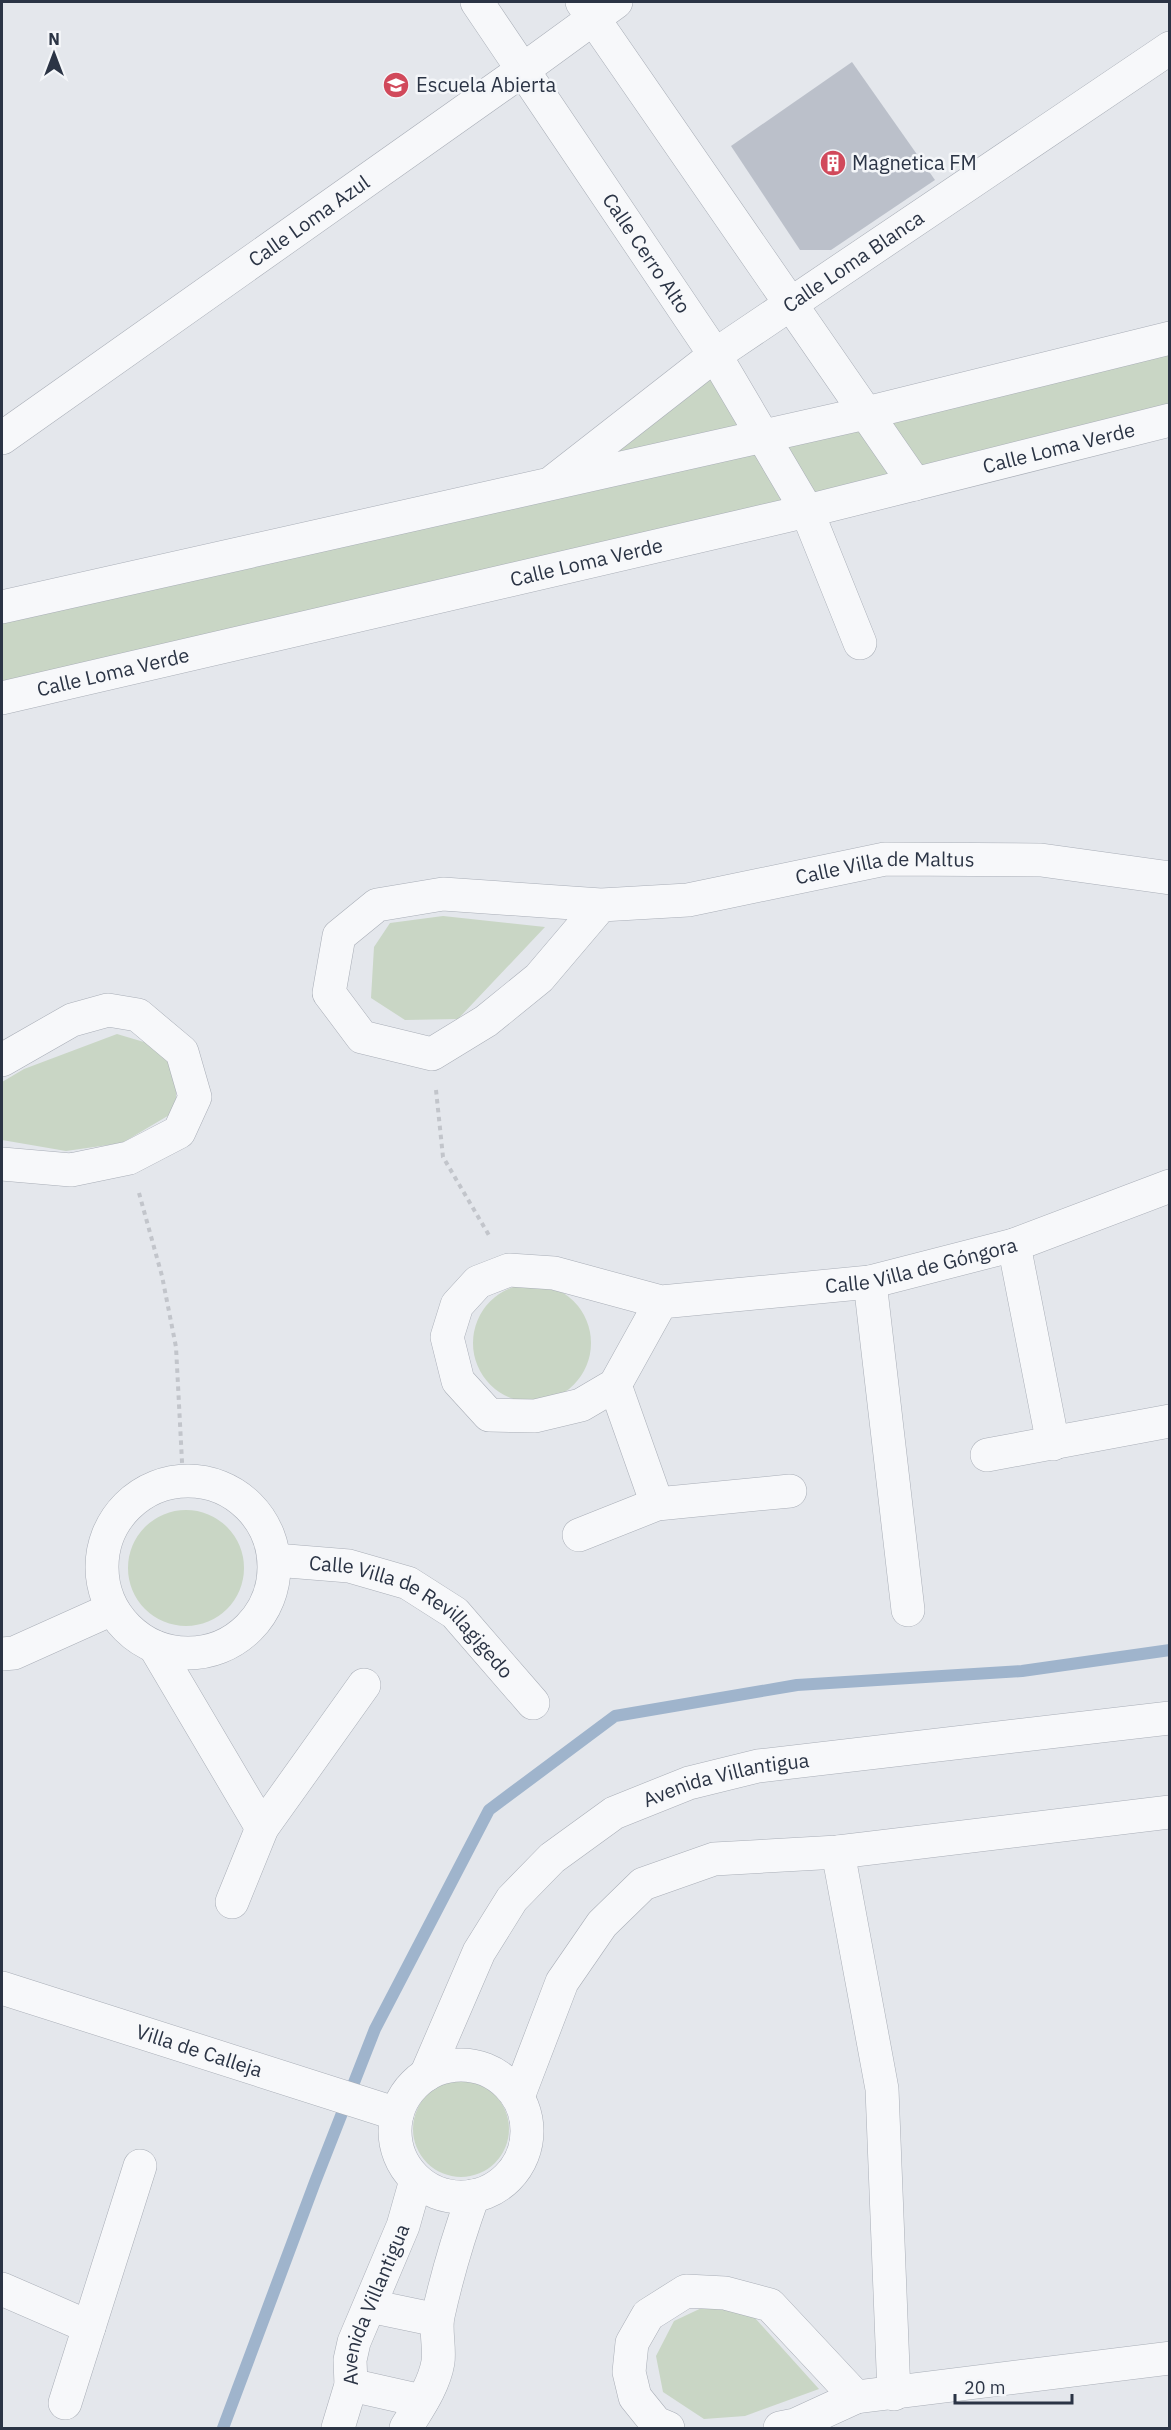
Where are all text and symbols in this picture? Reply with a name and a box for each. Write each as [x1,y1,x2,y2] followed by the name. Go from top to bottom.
[24,24,84,84] north arrow
[48,29,60,49] text: N
[381,70,411,100] school or university icon: Escuela Abierta
[416,71,556,98] place label: Escuela Abierta
[818,148,848,178] building icon: Magnetica FM
[852,149,977,176] place label: Magnetica FM
[243,168,375,273] street label: Calle Loma Azul
[597,187,697,318] street label: Calle Cerro Alto
[777,204,929,319] street label: Calle Loma Blanca
[980,415,1138,479] street label: Calle Loma Verde
[507,531,665,593] street label: Calle Loma Verde
[34,641,192,703] street label: Calle Loma Verde
[793,845,975,890] street label: Calle Villa de Maltus
[824,1231,1020,1299] street label: Calle Villa de Góngora
[308,1549,520,1684] street label: Calle Villa de Revillagigedo
[639,1746,811,1813] street label: Avenida Villantigua
[133,2018,266,2083] street label: Villa de Calleja
[336,2219,416,2386] street label: Avenida Villantigua
[955,2367,1072,2405] scale bar
[964,2376,1006,2399] text: 20 m

